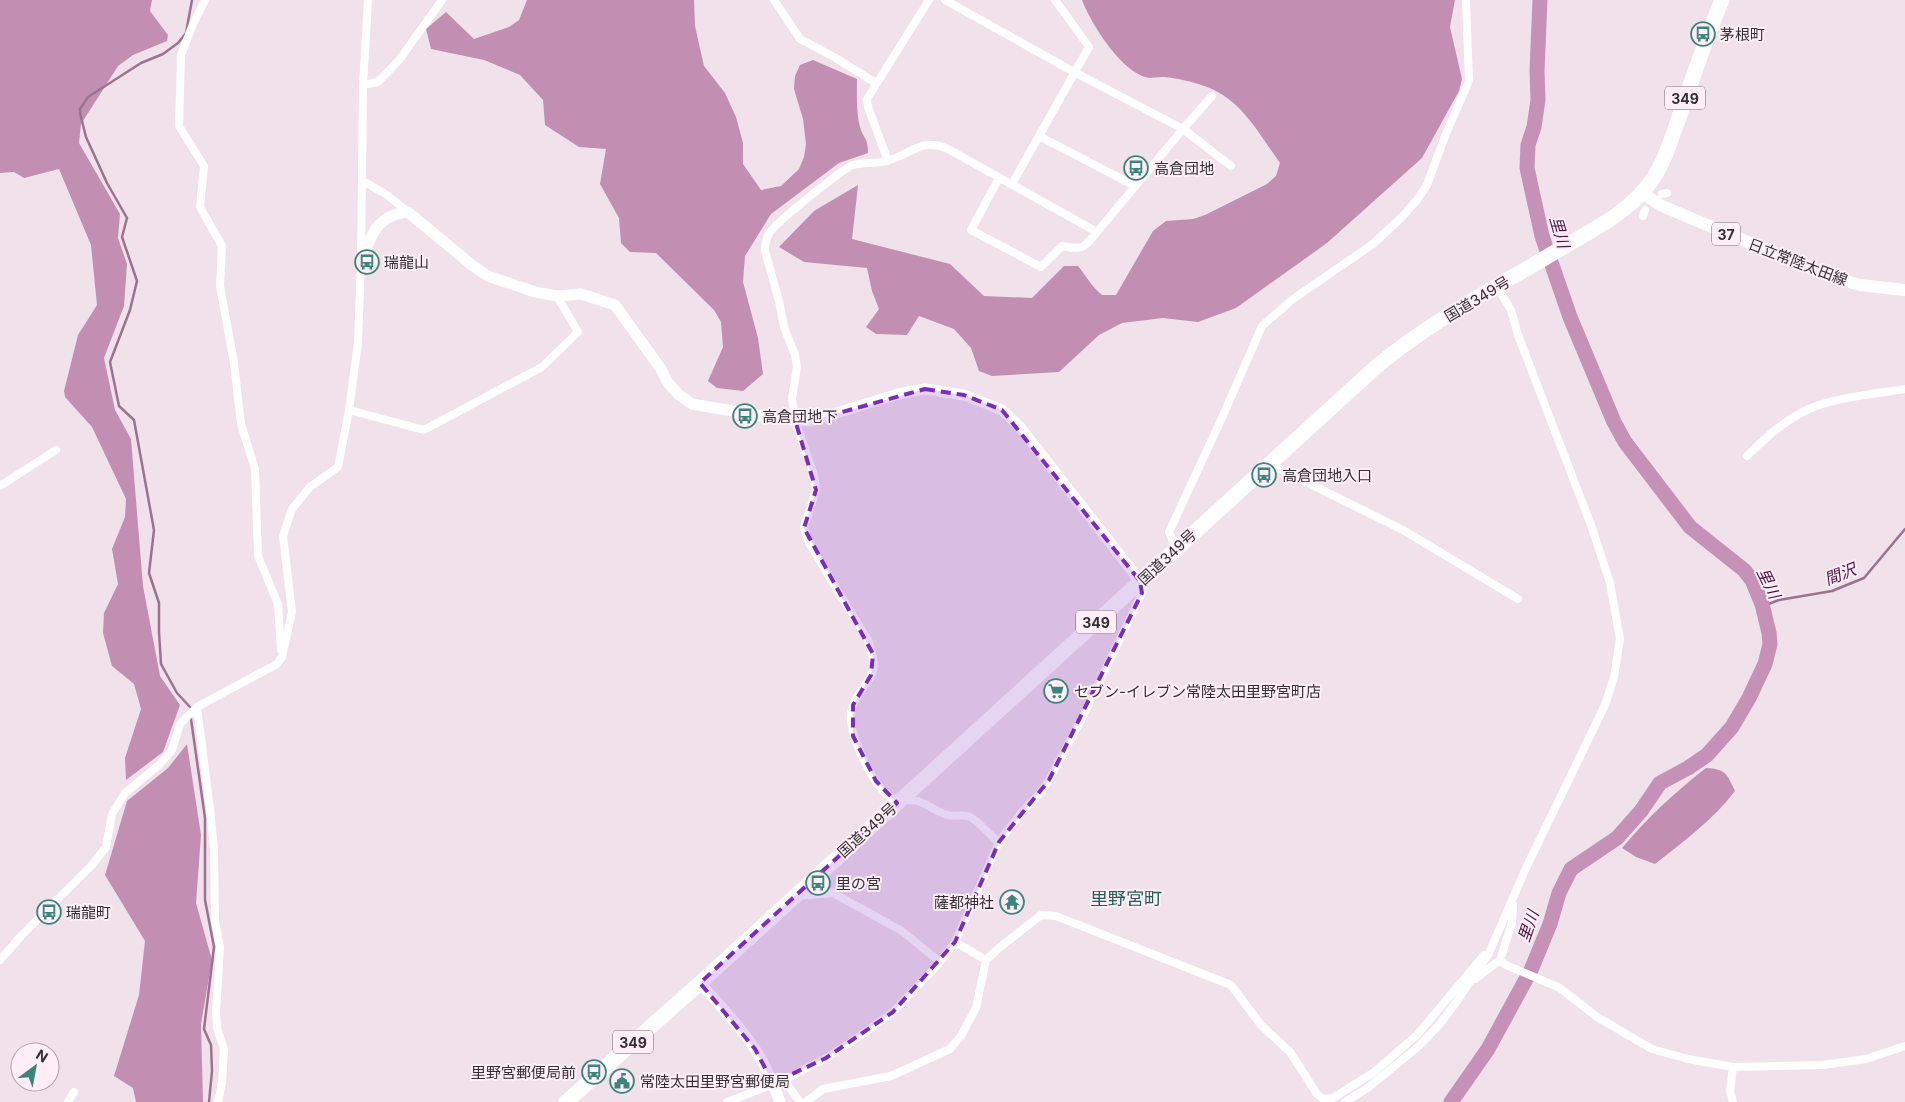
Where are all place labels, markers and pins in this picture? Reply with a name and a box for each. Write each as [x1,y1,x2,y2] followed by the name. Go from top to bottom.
[1690,21,1716,47] bus stop icon: 茅根町
[1720,25,1765,44] place label: 茅根町
[1123,155,1149,181] bus stop icon: 高倉団地
[1154,159,1214,178] place label: 高倉団地
[354,249,380,275] bus stop icon: 瑞龍山
[384,253,429,272] place label: 瑞龍山
[732,403,758,429] bus stop icon: 高倉団地下
[762,407,837,426] place label: 高倉団地下
[1251,462,1277,488] bus stop icon: 高倉団地入口
[1282,466,1372,485] place label: 高倉団地入口
[1043,678,1069,704] supermarket icon: セブン-イレブン常陸太田里野宮町店
[1074,682,1321,701] place label: セブン-イレブン常陸太田里野宮町店
[805,870,831,896] bus stop icon: 里の宮
[836,874,881,893] place label: 里の宮
[999,889,1025,915] temple icon: 薩都神社
[934,893,994,912] place label: 薩都神社
[36,899,62,925] bus stop icon: 瑞龍町
[66,903,111,922] place label: 瑞龍町
[581,1059,607,1085] bus stop icon: 里野宮郵便局前
[471,1063,576,1082] place label: 里野宮郵便局前
[609,1068,635,1094] public building icon: 常陸太田里野宮郵便局
[640,1072,790,1091] place label: 常陸太田里野宮郵便局

